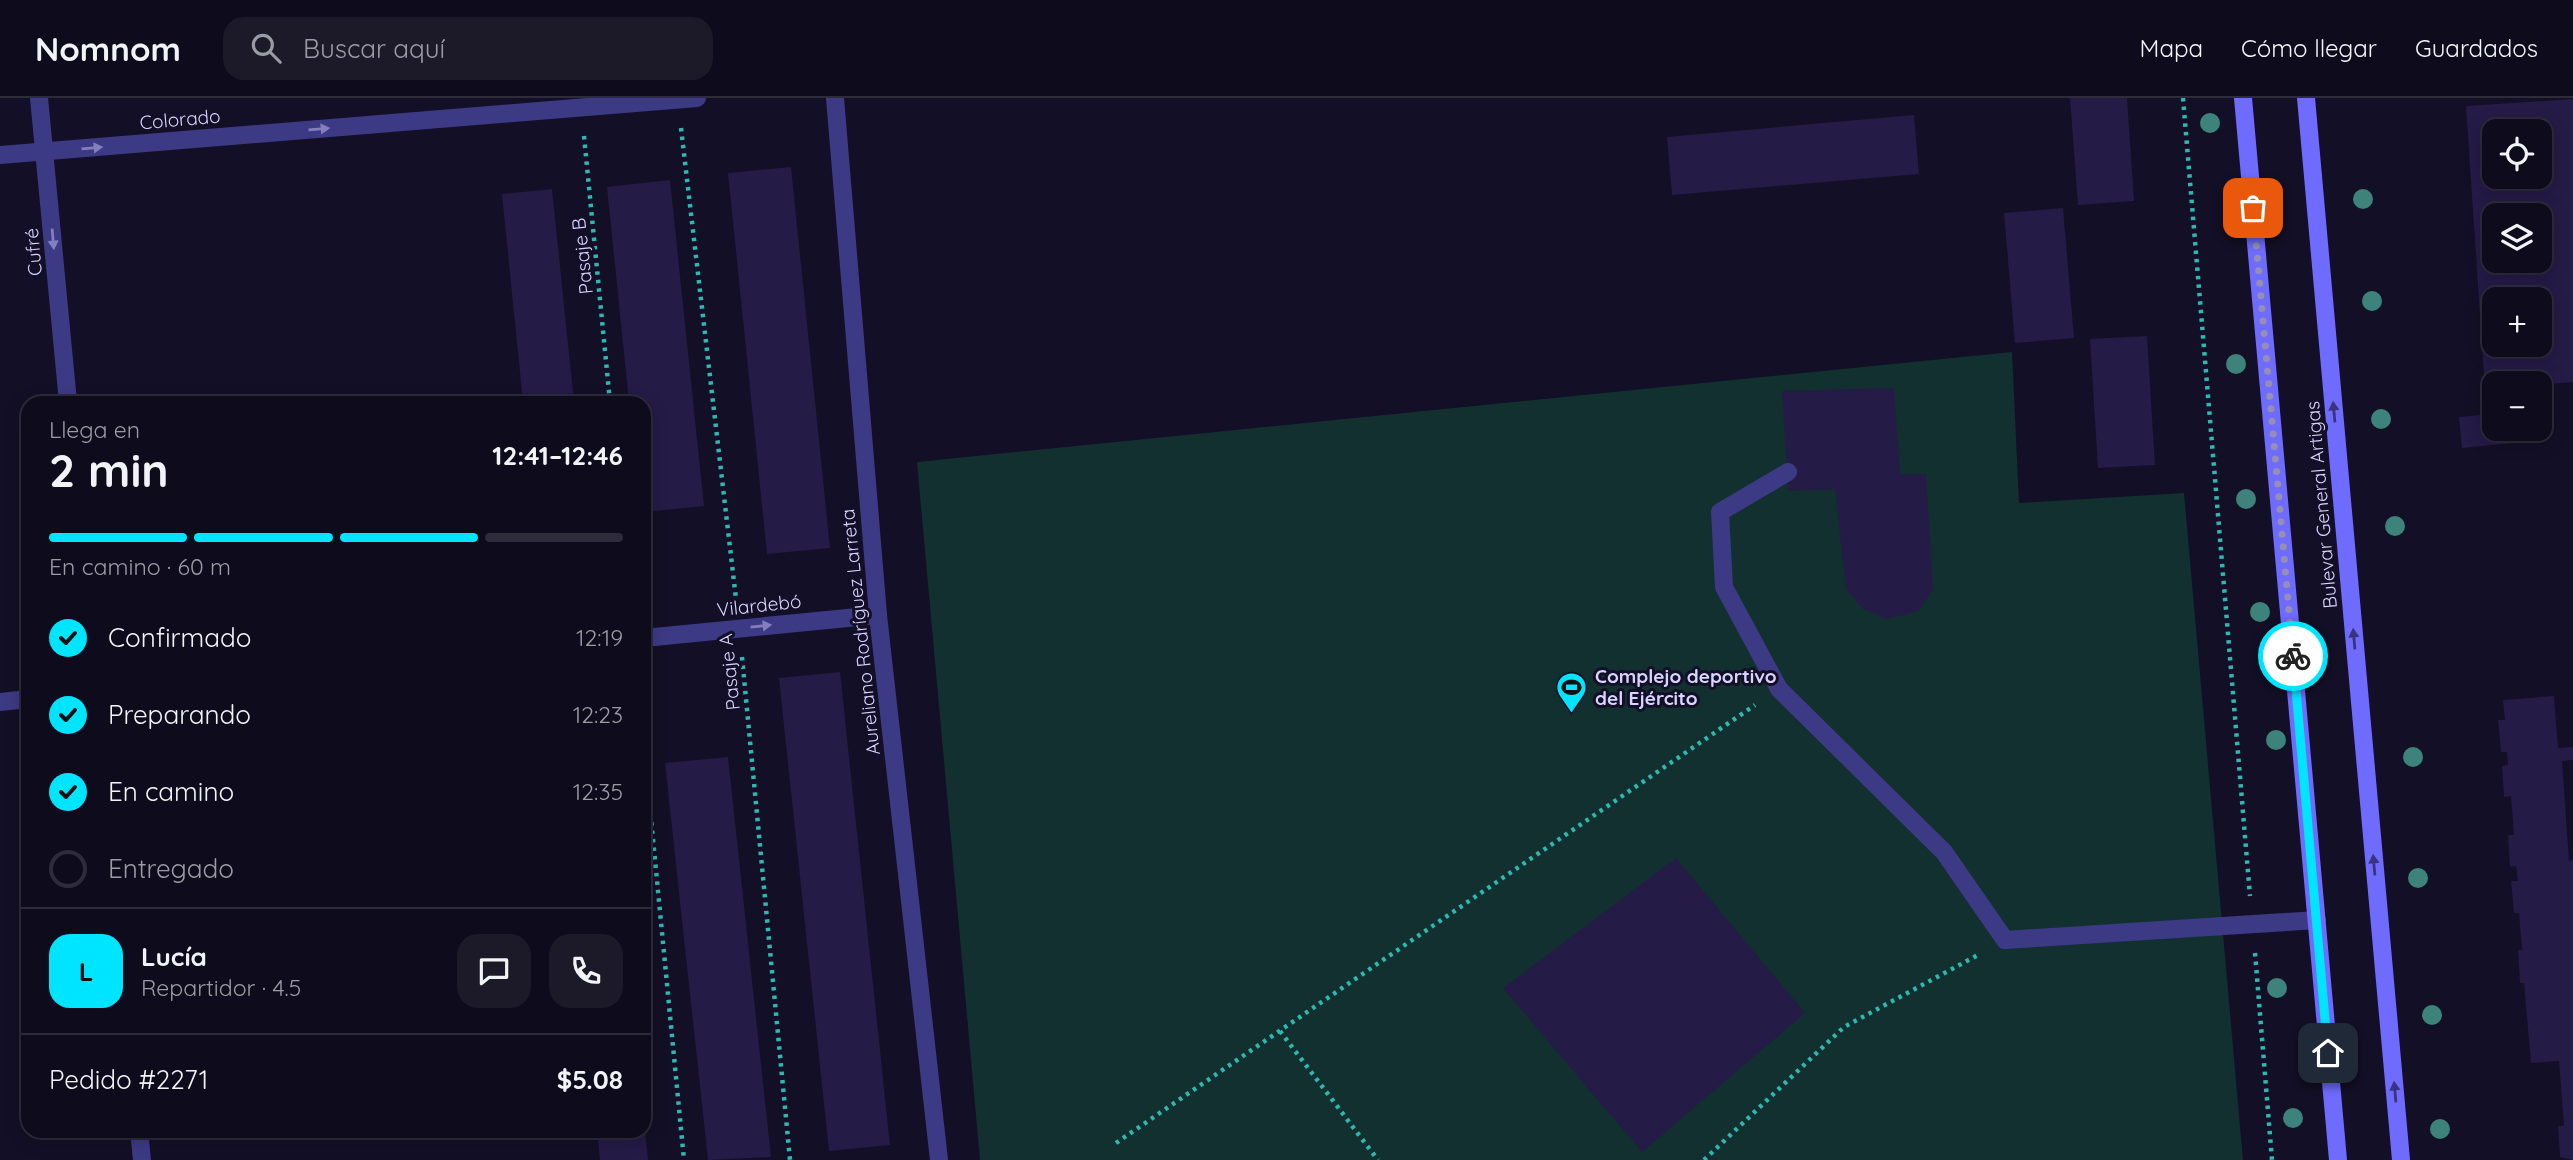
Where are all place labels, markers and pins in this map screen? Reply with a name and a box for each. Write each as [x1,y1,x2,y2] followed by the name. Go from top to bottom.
[2223,178,2283,238] pin
[1595,664,1777,710] place label: Complejo deportivo del Ejército
[1555,670,1589,714] sports icon: Complejo deportivo del Ejército
[2298,1023,2358,1083] pin

